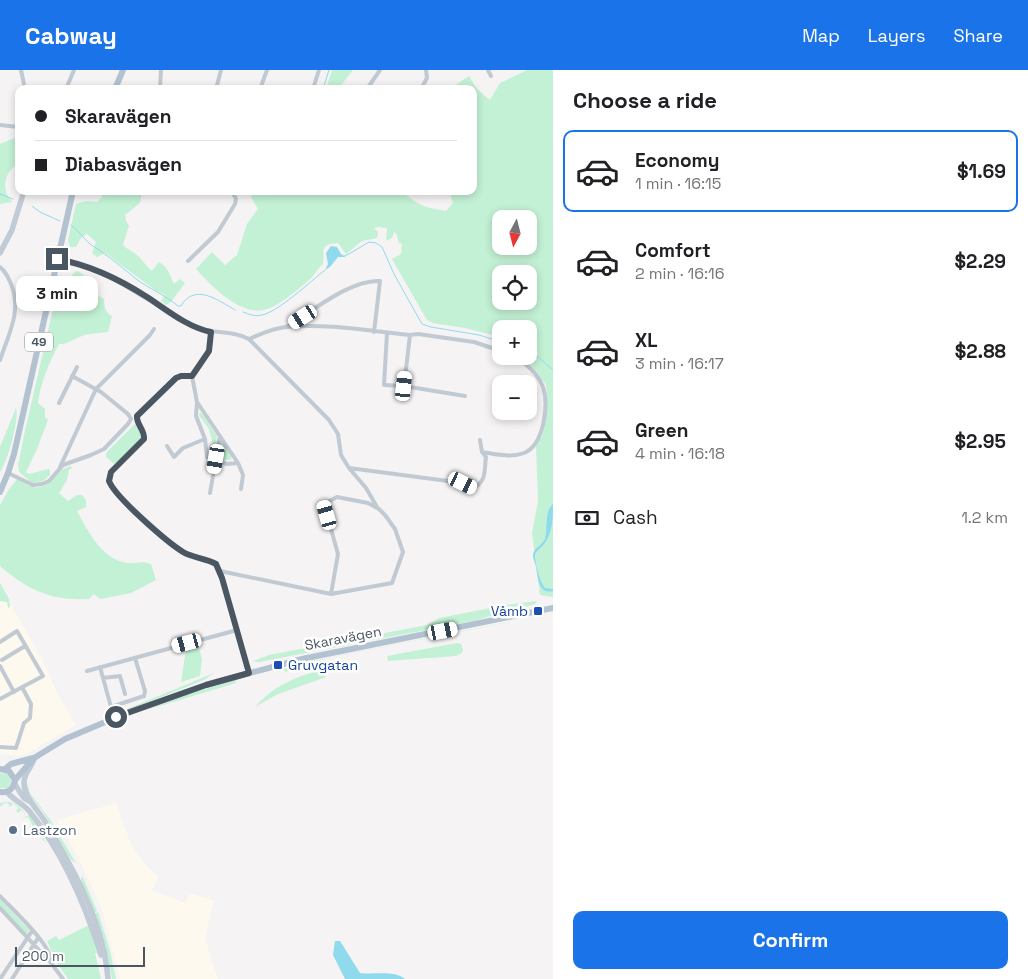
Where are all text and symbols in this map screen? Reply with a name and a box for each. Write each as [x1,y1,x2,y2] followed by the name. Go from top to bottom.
[25,20,117,51] text: Cabway
[802,24,840,47] text: Map
[868,24,925,47] text: Layers
[953,24,1003,47] text: Share
[573,86,717,114] text: Choose a ride
[65,104,172,129] text: Skaravägen
[635,148,719,173] text: Economy
[575,149,620,194] icon: car
[65,152,182,177] text: Diabasvägen
[957,159,1006,184] text: $1.69
[635,173,721,194] text: 1 min · 16:15
[492,210,538,255] north arrow
[492,210,537,420] map controls
[635,238,711,263] text: Comfort
[575,239,620,284] icon: car
[46,248,68,270] route end
[955,249,1006,274] text: $2.29
[635,263,724,284] text: 2 min · 16:16
[492,265,537,310] button: locate
[16,276,98,312] callout: 3 min
[36,283,78,304] text: 3 min
[286,303,319,331] car
[492,320,537,365] button: +
[635,328,658,353] text: XL
[575,329,620,374] icon: car
[25,332,53,352] road number: 49
[955,339,1006,364] text: $2.88
[635,353,724,374] text: 3 min · 16:17
[394,370,413,402] car
[492,375,537,420] button: −
[635,418,688,443] text: Green
[575,419,620,464] icon: car
[954,429,1006,454] text: $2.95
[206,443,225,475] car
[635,443,725,464] text: 4 min · 16:18
[446,470,479,496] car
[315,499,338,531] car
[573,504,601,532] icon: cash
[613,505,658,530] text: Cash
[961,507,1008,528] text: 1.2 km
[491,602,528,620] place label: Våmb
[532,605,544,617] marker: Våmb
[426,621,459,641] car
[303,622,383,654] street label: Skaravägen
[170,632,203,654] car
[288,656,358,674] place label: Gruvgatan
[272,659,284,671] marker: Gruvgatan
[105,706,127,728] route start
[23,821,77,839] place label: Lastzon
[7,824,19,836] marker: Lastzon
[573,911,1008,969] button: Confirm
[15,944,145,967] scale bar
[22,947,64,965] text: 200 m

